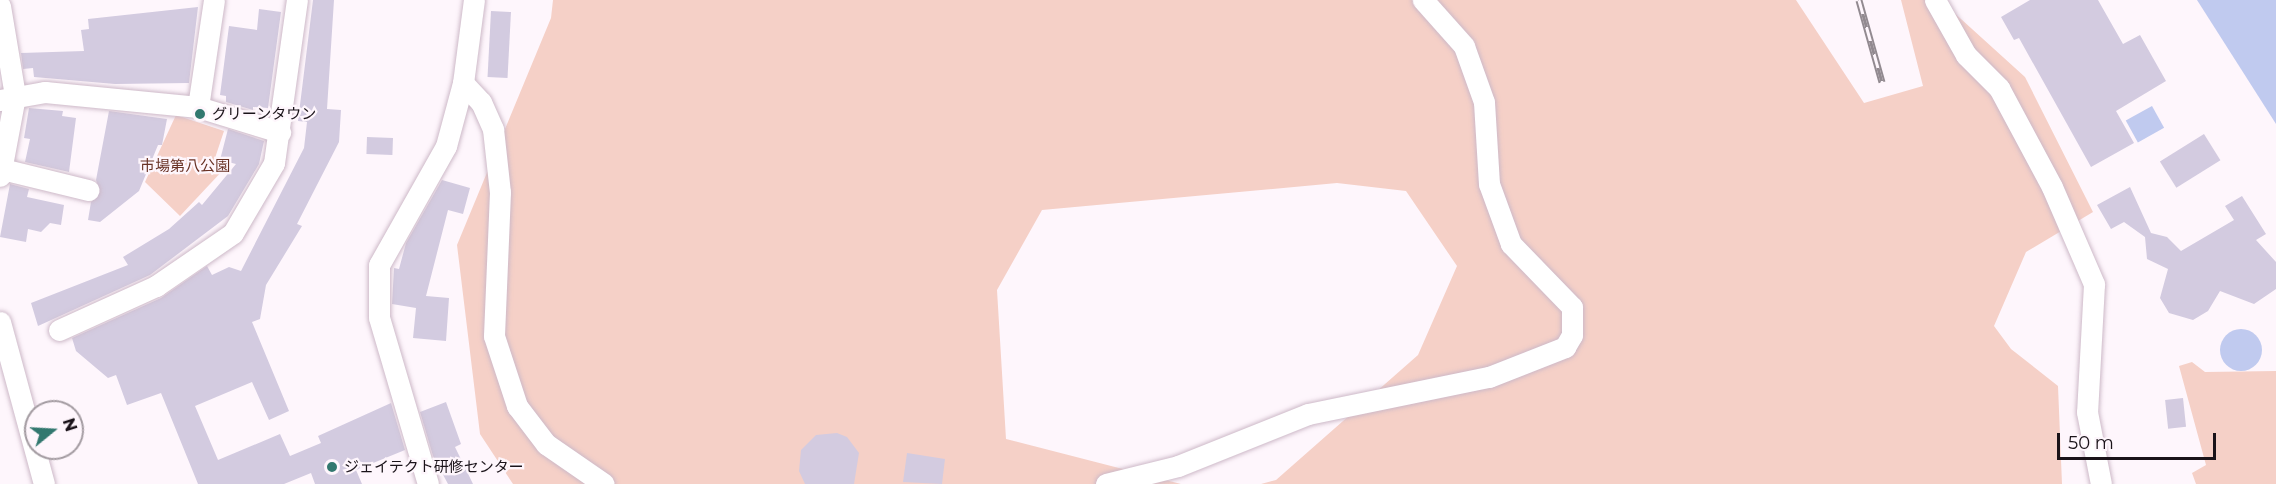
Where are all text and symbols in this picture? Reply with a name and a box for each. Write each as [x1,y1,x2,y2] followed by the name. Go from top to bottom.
[212,105,317,123] place label: グリーンタウン
[193,107,207,121] marker: グリーンタウン
[140,157,230,175] park label: 市場第八公園
[24,400,84,460] north arrow
[59,416,81,434] text: N
[2060,421,2219,459] scale bar
[2068,432,2114,454] text: 50 m
[344,458,524,476] place label: ジェイテクト研修センター
[325,460,339,474] marker: ジェイテクト研修センター

